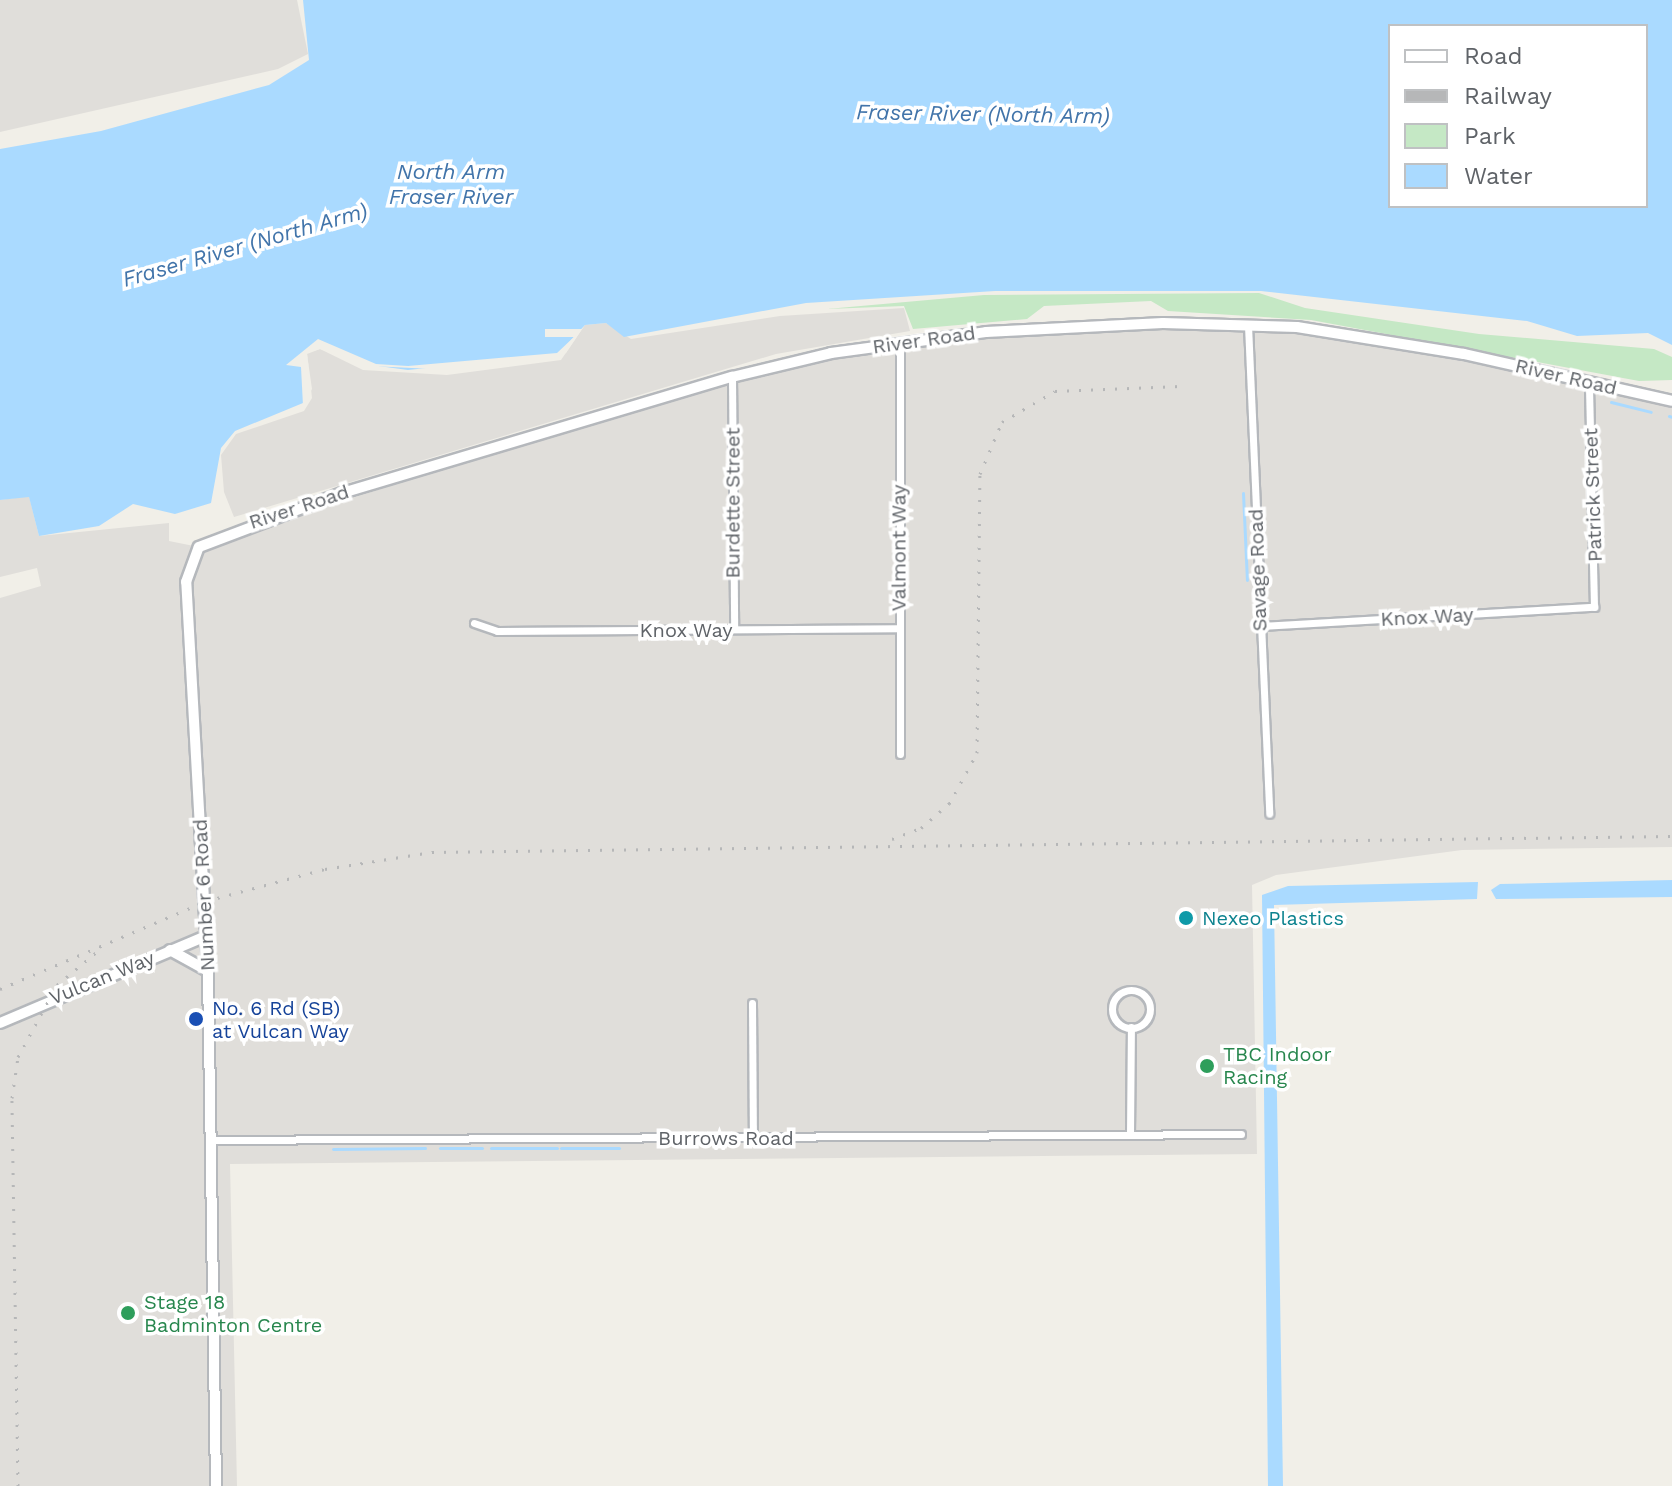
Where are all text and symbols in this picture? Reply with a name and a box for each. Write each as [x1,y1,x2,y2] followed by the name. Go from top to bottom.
[1388,24,1648,208] legend
[1464,42,1523,70] text: Road
[1464,82,1552,110] text: Railway
[855,99,1111,129] water label: Fraser River (North Arm)
[1464,122,1516,150] text: Park
[388,158,514,210] water label: North Arm Fraser River
[1464,162,1533,190] text: Water
[118,197,372,293] water label: Fraser River (North Arm)
[871,321,977,359] street label: River Road
[1513,354,1619,400] street label: River Road
[721,427,745,579] street label: Burdette Street
[1579,427,1607,563] street label: Patrick Street
[246,479,352,535] street label: River Road
[887,484,911,612] street label: Valmont Way
[1244,508,1272,632] street label: Savage Road
[1379,603,1475,631] street label: Knox Way
[639,618,733,642] street label: Knox Way
[188,818,220,972] street label: Number 6 Road
[1202,906,1344,930] place label: Nexeo Plastics
[1177,909,1195,927] marker: Nexeo Plastics
[46,946,158,1010] street label: Vulcan Way
[212,996,350,1043] place label: No. 6 Rd (SB) at Vulcan Way
[187,1010,205,1028] marker: No. 6 Rd (SB) at Vulcan Way
[1223,1042,1332,1089] place label: TBC Indoor Racing
[1198,1057,1216,1075] marker: TBC Indoor Racing
[658,1126,794,1150] street label: Burrows Road
[144,1290,322,1337] place label: Stage 18 Badminton Centre
[119,1304,137,1322] marker: Stage 18 Badminton Centre

